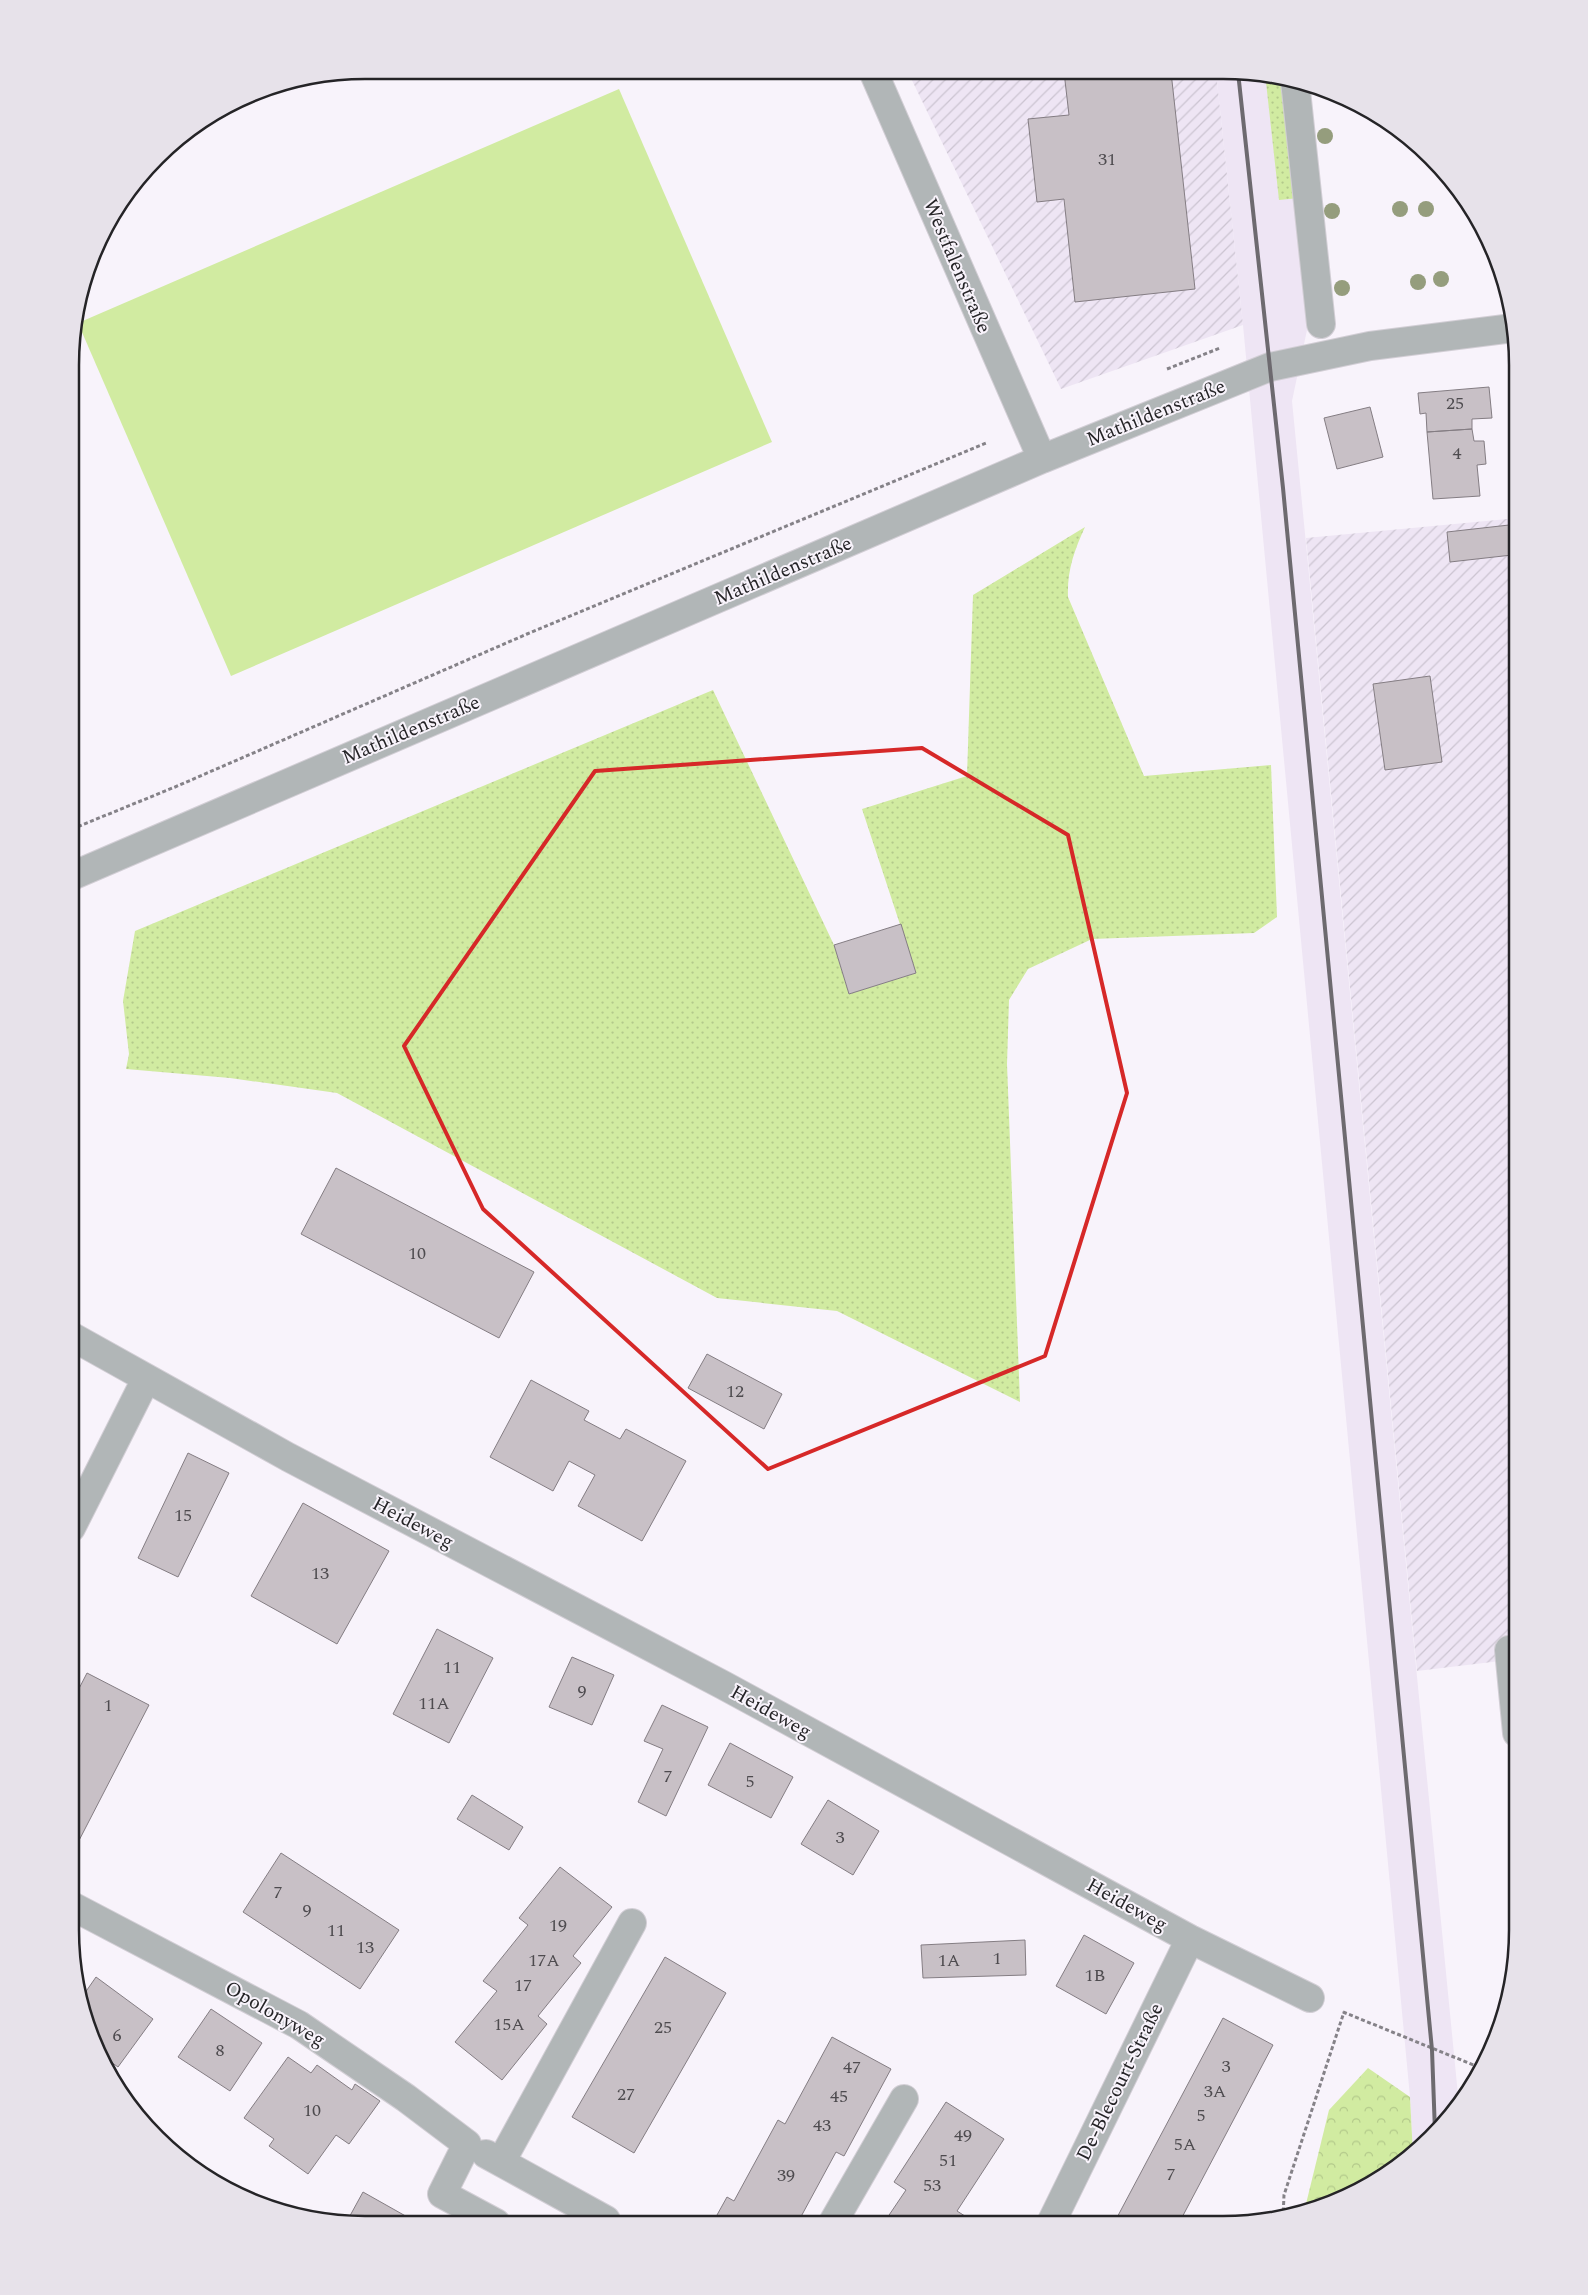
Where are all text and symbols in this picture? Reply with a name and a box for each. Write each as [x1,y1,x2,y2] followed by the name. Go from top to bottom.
[1098,146,1116,173] house number: 31
[915,194,999,338] street label: Westfalenstraße
[1082,371,1230,455] street label: Mathildenstraße
[1446,390,1464,417] house number: 25
[1453,440,1462,467] house number: 4
[709,528,857,614] street label: Mathildenstraße
[337,687,485,773] street label: Mathildenstraße
[408,1240,426,1267] house number: 10
[726,1378,744,1405] house number: 12
[367,1489,459,1557] street label: Heideweg
[174,1502,192,1529] house number: 15
[311,1560,329,1587] house number: 13
[443,1654,461,1681] house number: 11
[725,1677,817,1747] street label: Heideweg
[578,1678,587,1705] house number: 9
[418,1690,450,1717] house number: 11A
[104,1692,113,1719] house number: 1
[664,1763,673,1790] house number: 7
[746,1768,755,1795] house number: 5
[836,1824,845,1851] house number: 3
[1081,1870,1173,1940] street label: Heideweg
[274,1879,283,1906] house number: 7
[303,1897,312,1924] house number: 9
[549,1912,567,1939] house number: 19
[327,1917,345,1944] house number: 11
[356,1934,374,1961] house number: 13
[993,1945,1002,1972] house number: 1
[528,1947,560,1974] house number: 17A
[938,1947,960,1974] house number: 1A
[1085,1962,1105,1989] house number: 1B
[514,1972,532,1999] house number: 17
[219,1973,331,2055] street label: Opolonyweg
[1069,1998,1171,2166] street label: De-Blecourt-Straße
[493,2011,525,2038] house number: 15A
[654,2014,672,2041] house number: 25
[113,2022,122,2049] house number: 6
[216,2037,225,2064] house number: 8
[1222,2053,1231,2080] house number: 3
[843,2054,861,2081] house number: 47
[1204,2078,1226,2105] house number: 3A
[617,2081,635,2108] house number: 27
[830,2083,848,2110] house number: 45
[303,2097,321,2124] house number: 10
[1197,2102,1206,2129] house number: 5
[813,2112,831,2139] house number: 43
[954,2122,972,2149] house number: 49
[1174,2131,1196,2158] house number: 5A
[939,2147,957,2174] house number: 51
[1167,2161,1176,2188] house number: 7
[777,2162,795,2189] house number: 39
[923,2172,941,2199] house number: 53

